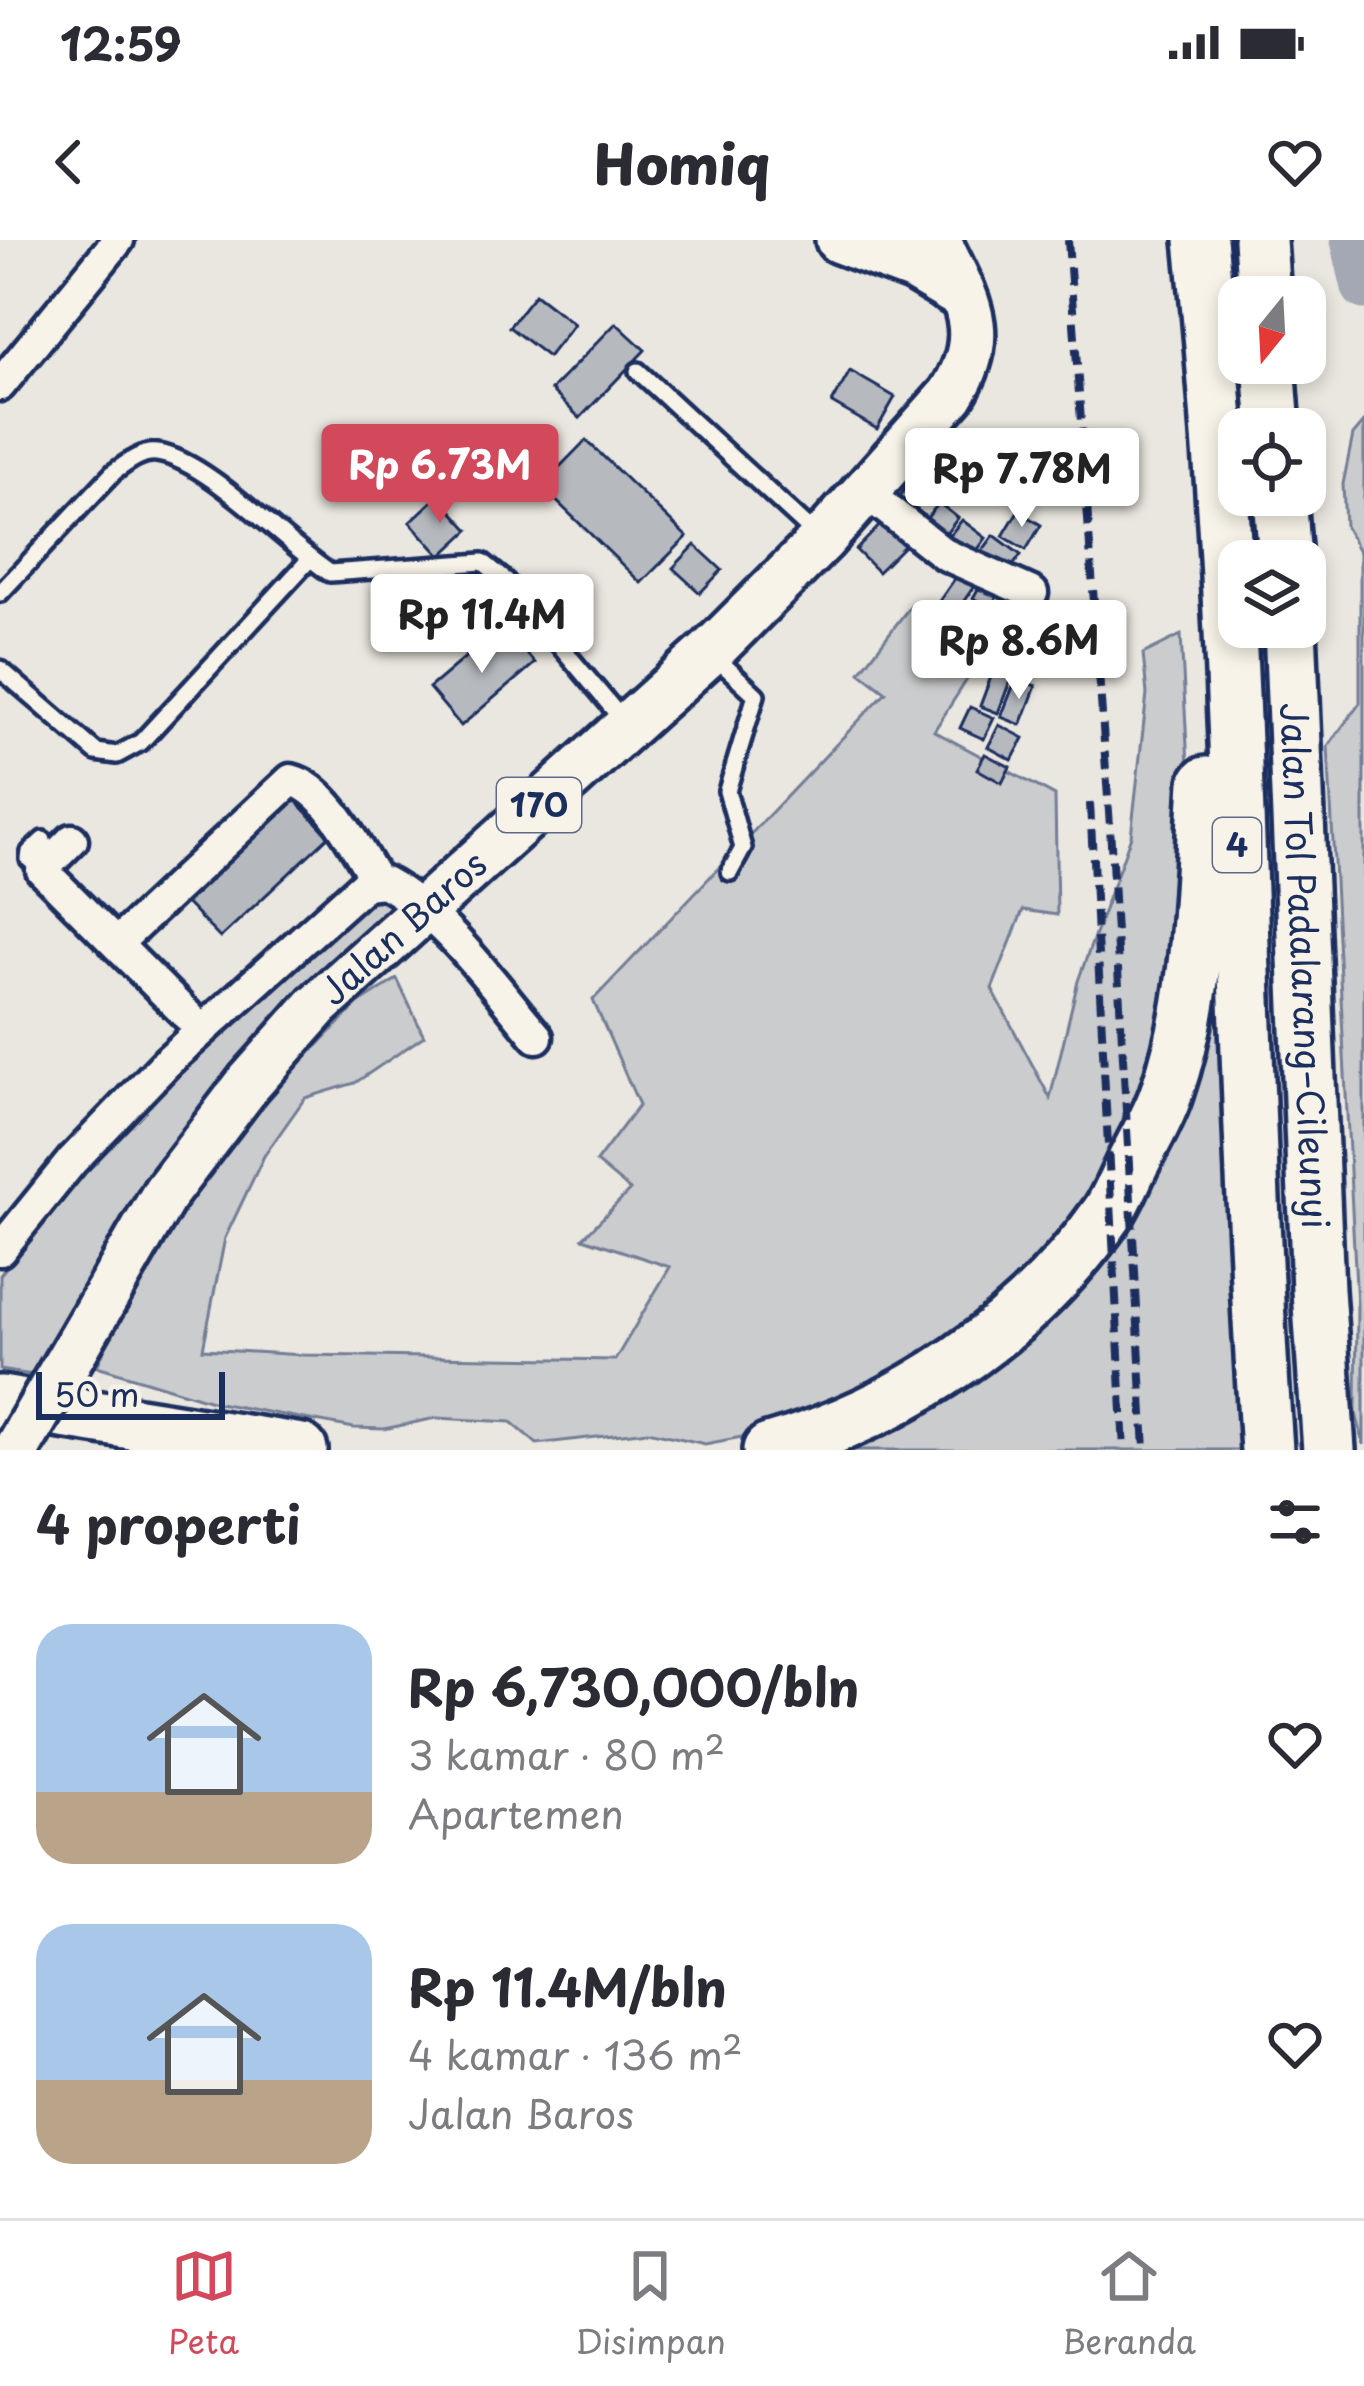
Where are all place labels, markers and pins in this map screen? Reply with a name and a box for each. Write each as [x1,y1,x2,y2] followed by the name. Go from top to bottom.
[316,424,564,526] pin: Rp 6.73M
[898,428,1146,530] pin: Rp 7.78M
[358,574,606,676] pin: Rp 11.4M
[908,600,1130,702] pin: Rp 8.6M

